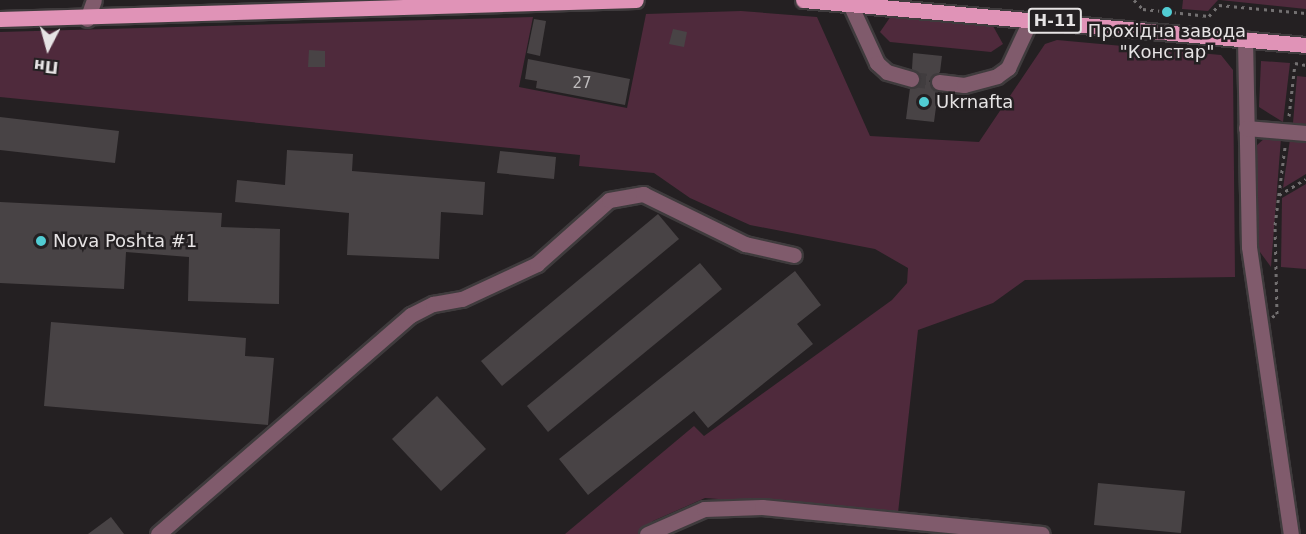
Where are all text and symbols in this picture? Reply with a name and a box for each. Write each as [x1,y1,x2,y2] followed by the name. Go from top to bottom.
[1160,5,1174,19] marker: Прохідна завода "Констар"
[1026,8,1084,34] road number: Н-11
[18,18,78,78] north arrow
[1088,21,1246,63] place label: Прохідна завода "Констар"
[33,56,59,77] text: Пн
[572,75,592,93] house number: 27
[936,91,1013,113] place label: Ukrnafta
[917,95,931,109] marker: Ukrnafta
[53,230,197,252] place label: Nova Poshta #1
[34,234,48,248] marker: Nova Poshta #1

